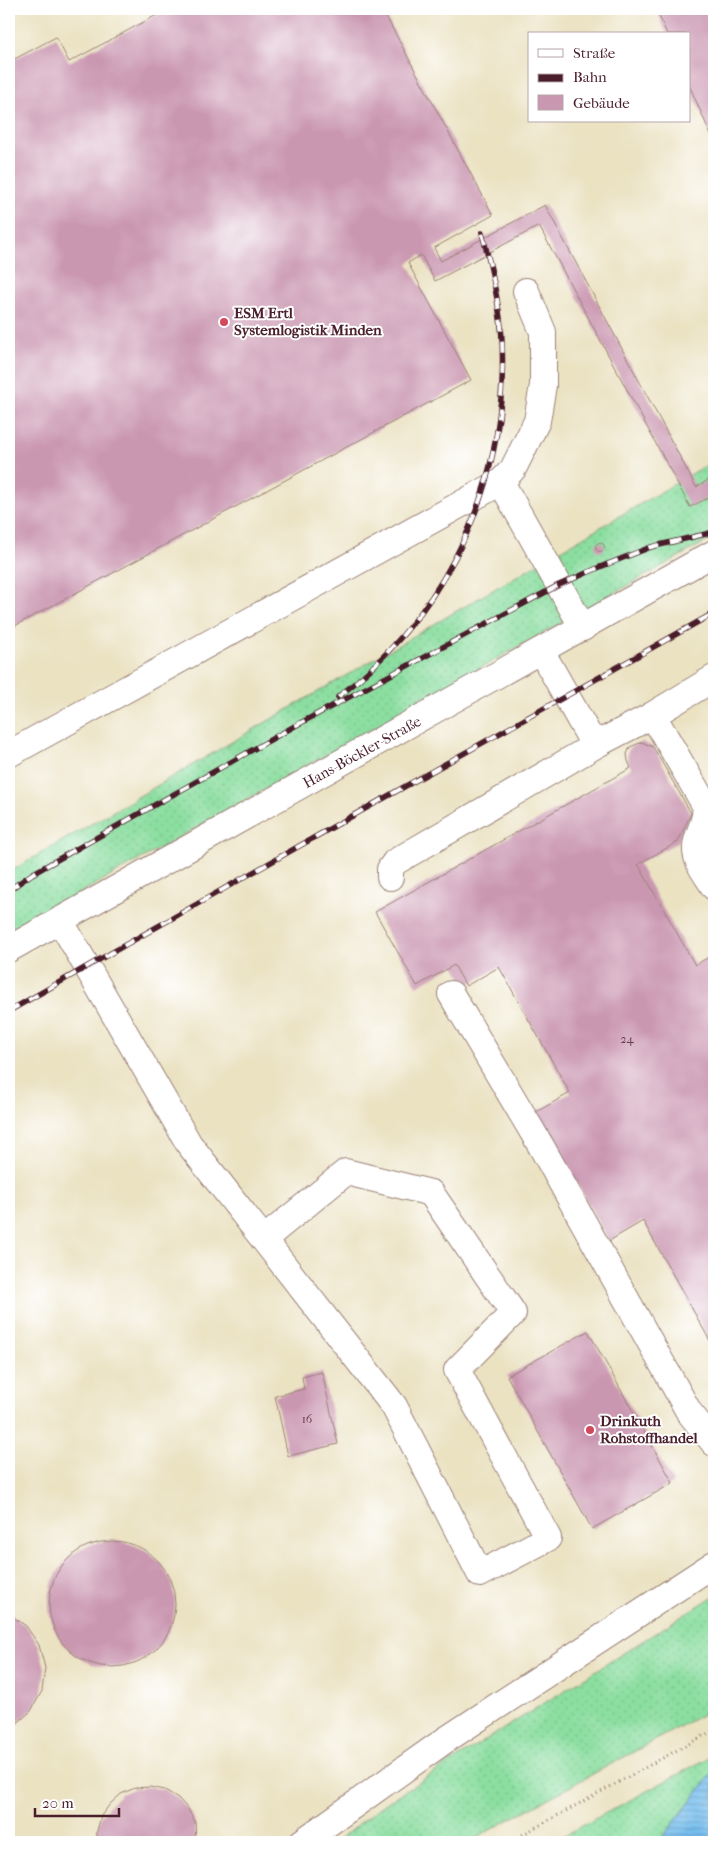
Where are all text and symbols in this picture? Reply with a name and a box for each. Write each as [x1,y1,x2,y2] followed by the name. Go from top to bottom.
[528,32,690,122] legend
[573,44,616,62] text: Straße
[573,68,607,86] text: Bahn
[573,94,630,112] text: Gebäude
[234,304,382,339] place label: ESM Ertl Systemlogistik Minden
[218,316,230,328] marker: ESM Ertl Systemlogistik Minden
[300,712,425,792] street label: Hans-Böckler-Straße
[620,1032,635,1046] house number: 24
[302,1412,313,1426] house number: 16
[600,1412,698,1447] place label: Drinkuth Rohstoffhandel
[584,1424,596,1436] marker: Drinkuth Rohstoffhandel
[35,1786,119,1818] scale bar
[42,1794,74,1812] text: 20 m

